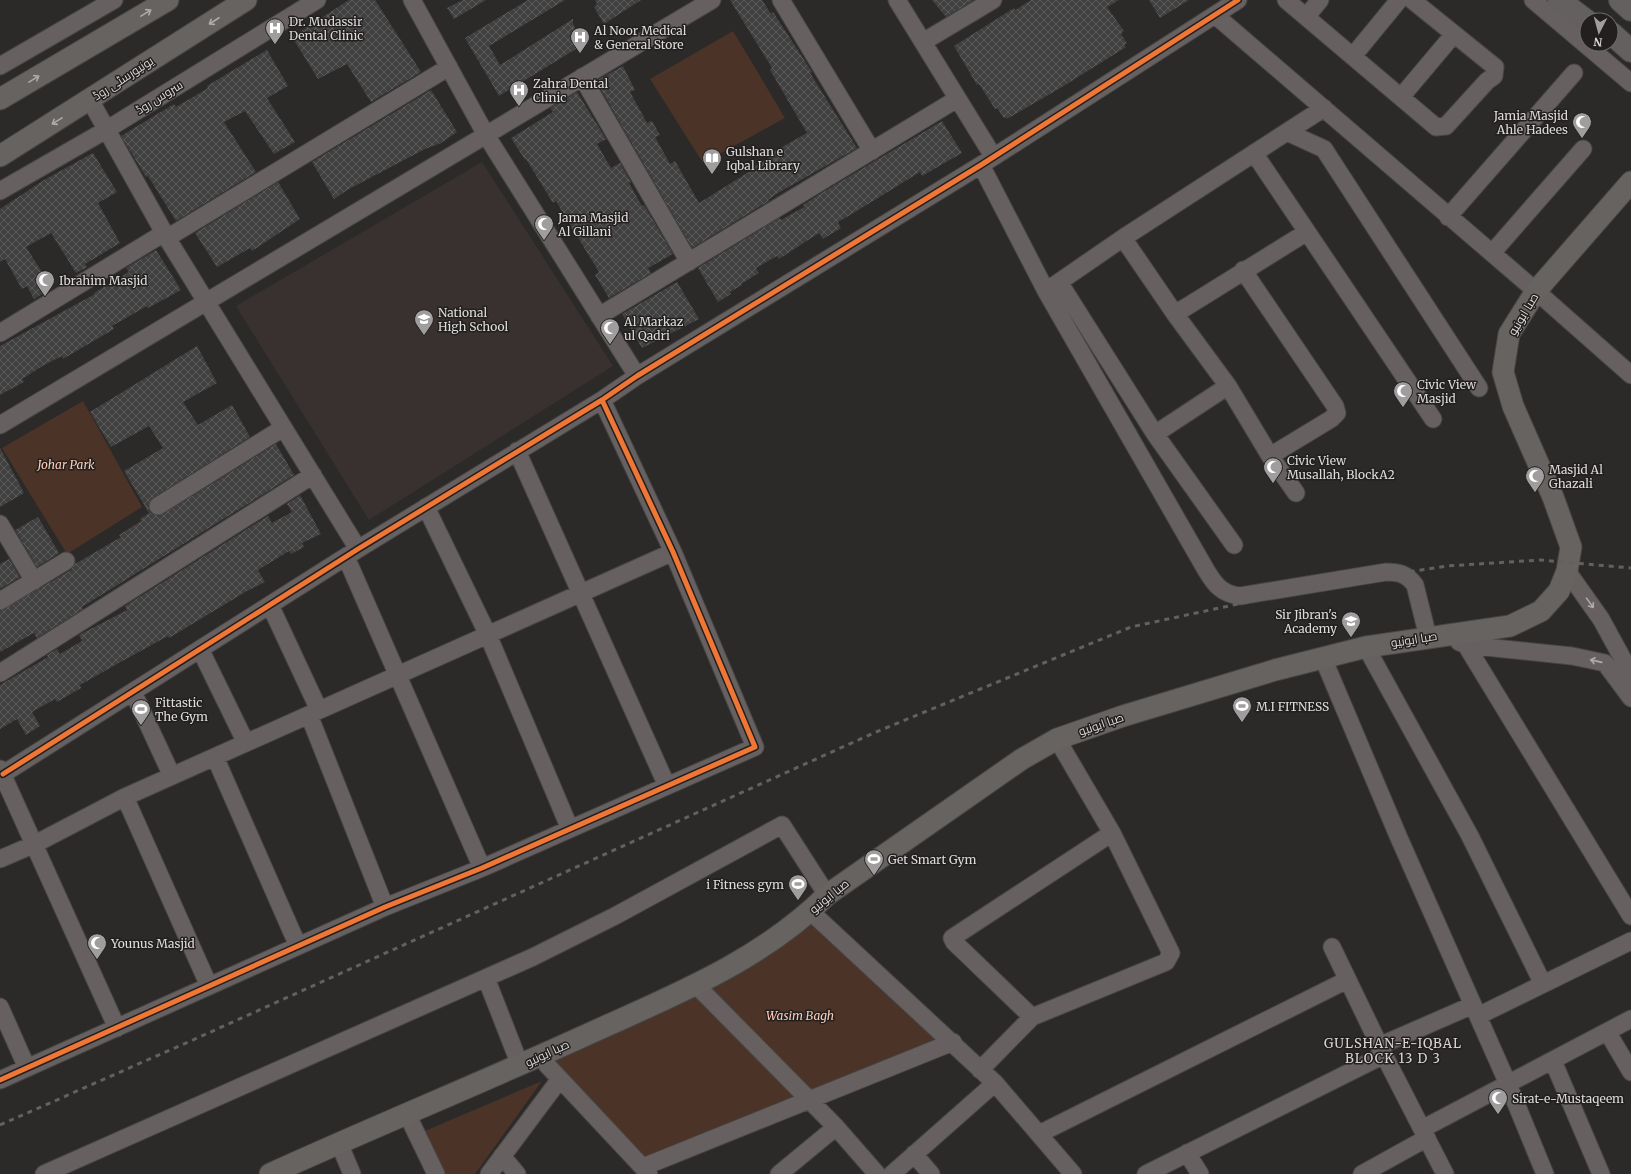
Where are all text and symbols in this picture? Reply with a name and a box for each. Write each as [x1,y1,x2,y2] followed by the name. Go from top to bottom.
[140,9,152,17] one-way arrow
[1579,12,1619,52] north arrow
[289,14,363,43] place label: Dr. Mudassir Dental Clinic
[208,17,219,25] one-way arrow
[264,17,286,45] hospital icon: Dr. Mudassir Dental Clinic
[593,23,687,52] place label: Al Noor Medical & General Store
[569,26,591,54] hospital icon: Al Noor Medical & General Store
[1593,34,1603,49] text: N
[90,52,157,103] street label: یونیورسٹی روڈ
[28,75,40,83] one-way arrow
[533,76,608,105] place label: Zahra Dental Clinic
[133,77,185,117] street label: سروس روڈ
[508,79,530,107] hospital icon: Zahra Dental Clinic
[1493,108,1568,137] place label: Jamia Masjid Ahle Hadees
[1571,111,1593,139] mosque icon: Jamia Masjid Ahle Hadees
[51,117,62,125] one-way arrow
[726,144,800,173] place label: Gulshan e Iqbal Library
[701,147,723,175] library icon: Gulshan e Iqbal Library
[557,210,628,239] place label: Jama Masjid Al Gillani
[533,213,555,241] mosque icon: Jama Masjid Al Gillani
[34,269,56,297] mosque icon: Ibrahim Masjid
[59,273,148,288] place label: Ibrahim Masjid
[1505,290,1541,338] street label: صبا ایونیو
[438,305,509,334] place label: National High School
[413,308,435,336] school or university icon: National High School
[623,314,684,343] place label: Al Markaz ul Qadri
[599,317,621,345] mosque icon: Al Markaz ul Qadri
[1417,377,1477,406] place label: Civic View Masjid
[1392,380,1414,408] mosque icon: Civic View Masjid
[1287,453,1395,482] place label: Civic View Musallah, BlockA2
[1262,456,1284,484] mosque icon: Civic View Musallah, BlockA2
[35,457,95,472] park label: Johar Park
[1549,462,1603,491] place label: Masjid Al Ghazali
[1524,465,1546,493] mosque icon: Masjid Al Ghazali
[1586,597,1594,608] one-way arrow
[1275,607,1337,636] place label: Sir Jibran's Academy
[1340,610,1362,638] school or university icon: Sir Jibran's Academy
[1390,628,1438,650] street label: صبا ایونیو
[1590,657,1603,665] one-way arrow
[155,695,208,724] place label: Fittastic The Gym
[1231,695,1253,723] sports icon: M.I FITNESS
[130,698,152,726] sports icon: Fittastic The Gym
[1256,699,1329,714] place label: M.I FITNESS
[1076,709,1126,739] street label: صبا ایونیو
[863,848,885,876] sports icon: Get Smart Gym
[888,852,977,867] place label: Get Smart Gym
[787,873,809,901] sports icon: i Fitness gym
[806,875,852,917] street label: صبا ایونیو
[706,877,784,892] place label: i Fitness gym
[86,932,108,960] mosque icon: Younus Masjid
[110,936,195,951] place label: Younus Masjid
[766,1008,834,1023] park label: Wasim Bagh
[1324,1035,1462,1067] district label: GULSHAN-E-IQBAL BLOCK 13 D 3
[523,1036,571,1070] street label: صبا ایونیو
[1487,1087,1509,1115] mosque icon: Sirat-e-Mustaqeem
[1512,1091,1624,1106] place label: Sirat-e-Mustaqeem

